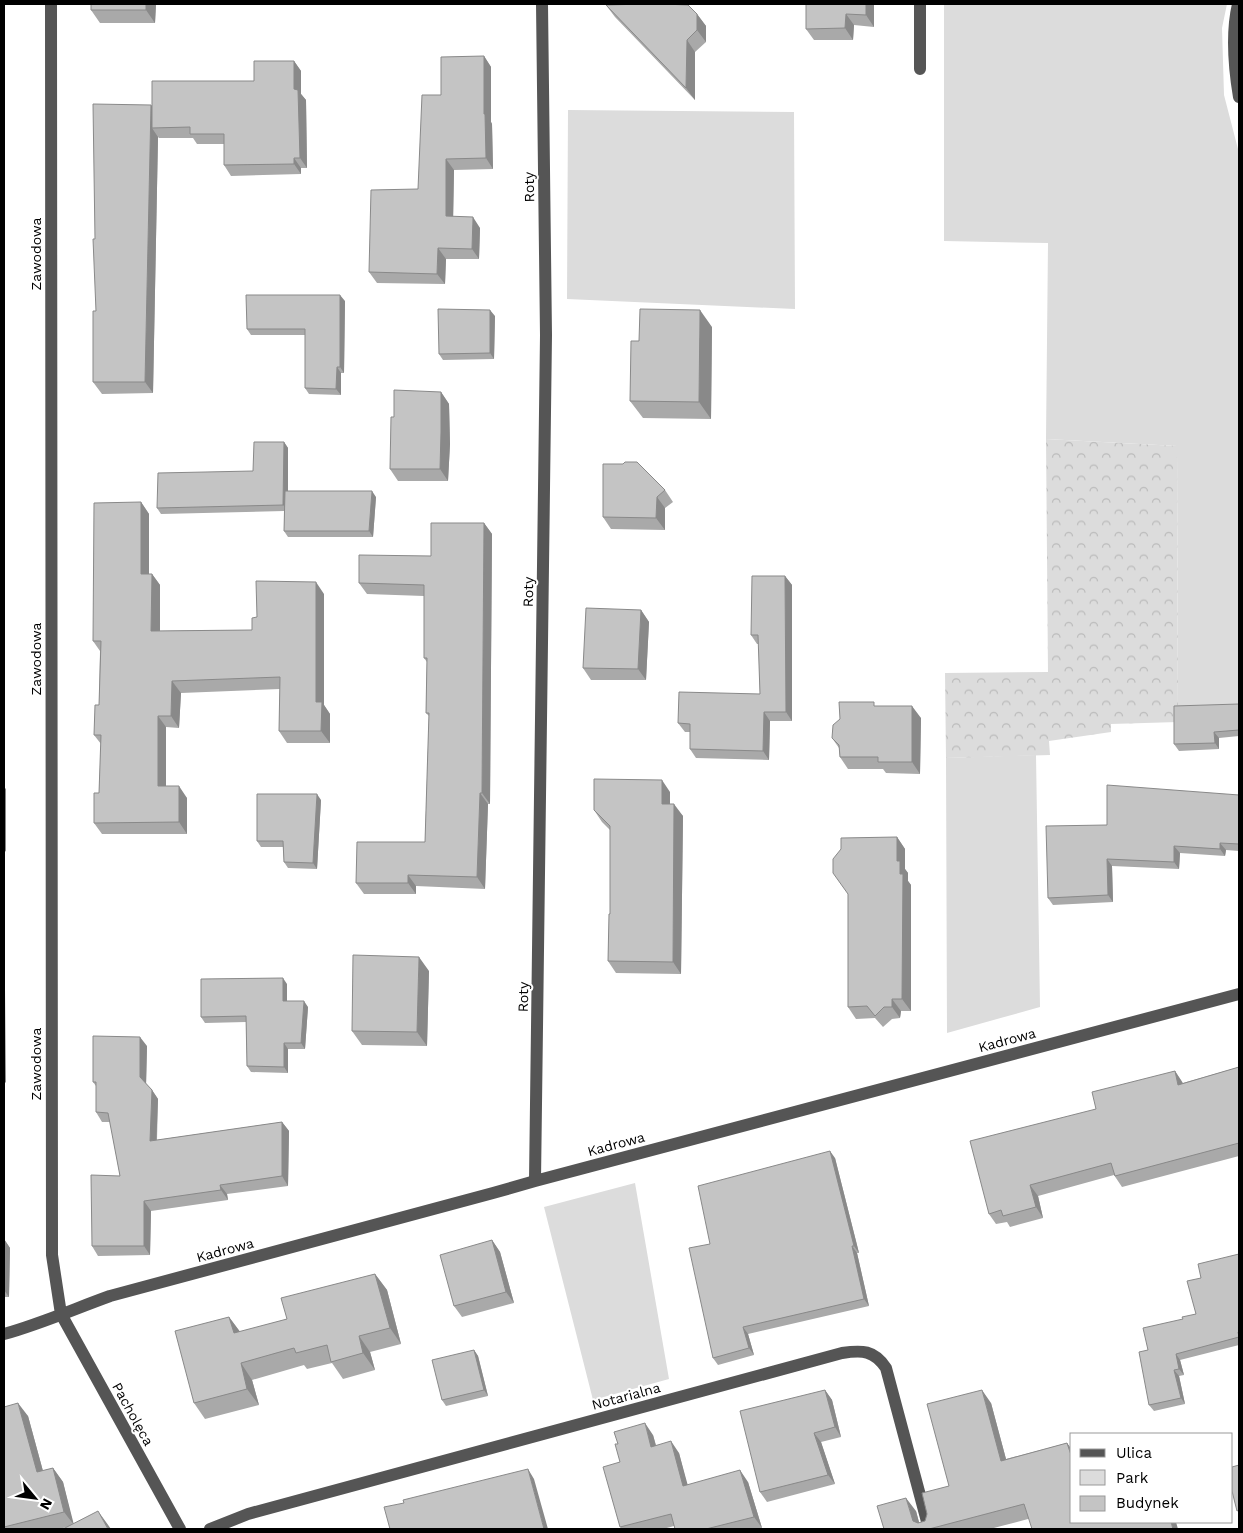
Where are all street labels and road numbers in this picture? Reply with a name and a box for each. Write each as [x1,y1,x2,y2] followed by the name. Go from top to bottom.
[521,171,537,202] street label: Roty
[28,217,44,290] street label: Zawodowa
[520,576,536,607] street label: Roty
[28,622,44,695] street label: Zawodowa
[515,981,531,1012] street label: Roty
[977,1025,1038,1055] street label: Kadrowa
[28,1027,44,1100] street label: Zawodowa
[586,1129,647,1159] street label: Kadrowa
[195,1235,256,1265] street label: Kadrowa
[590,1379,662,1413] street label: Notarialna
[109,1380,157,1448] street label: Pacholęca

